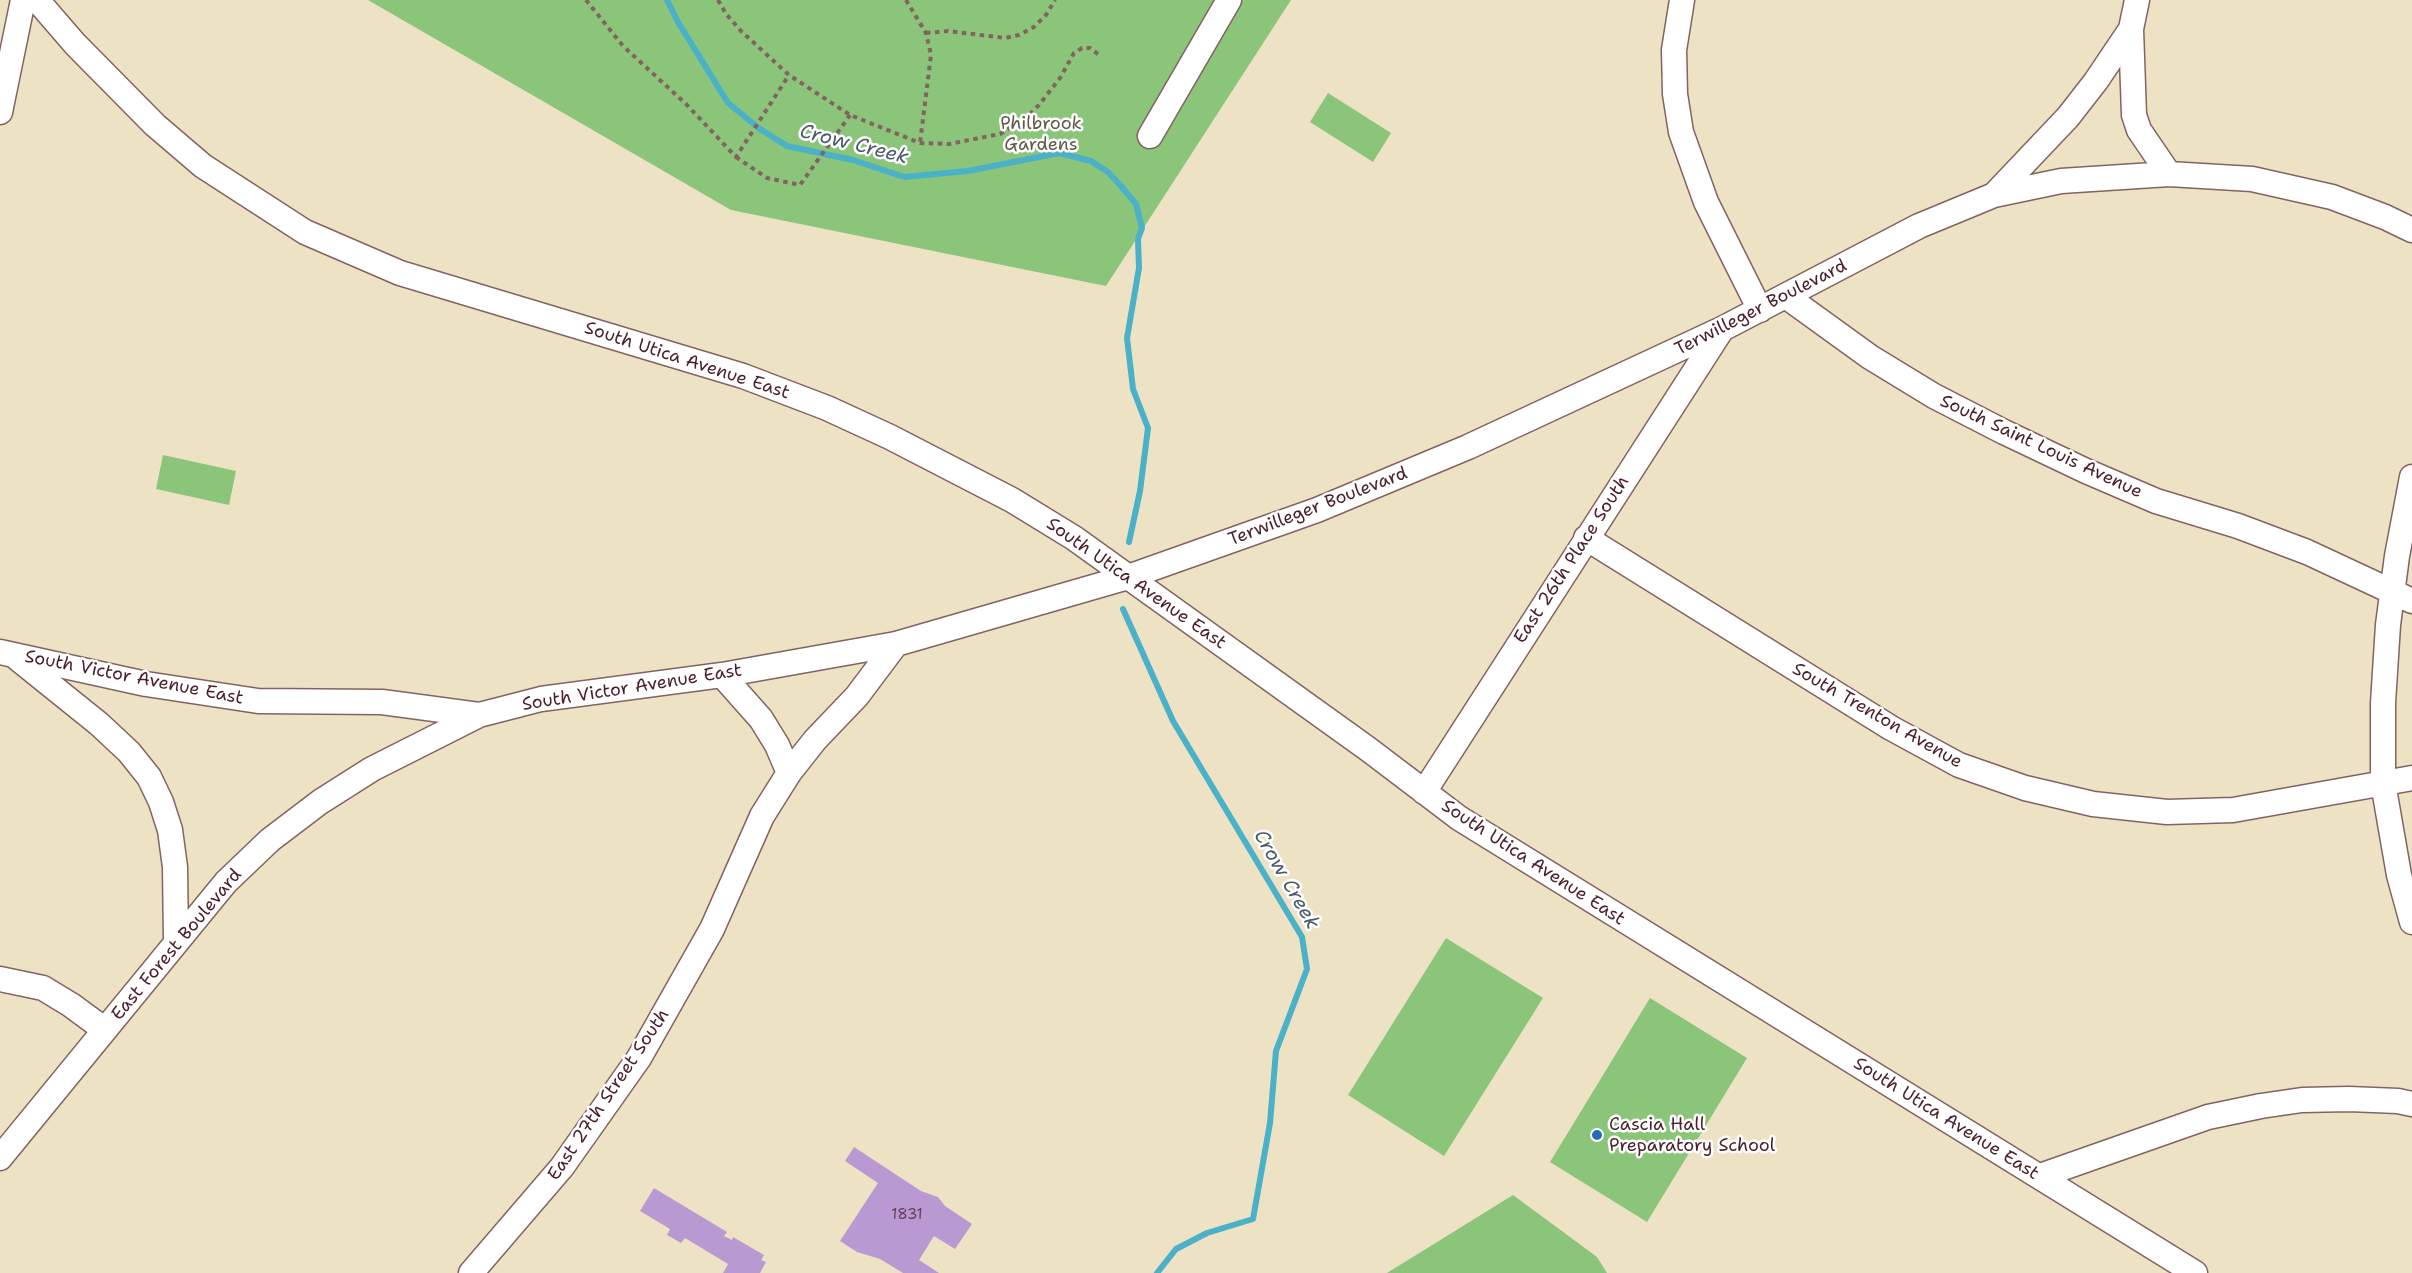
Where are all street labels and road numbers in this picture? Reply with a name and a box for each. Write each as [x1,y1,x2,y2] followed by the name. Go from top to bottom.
[1671,255,1851,361] street label: Terwilleger Boulevard
[582,318,792,404] street label: South Utica Avenue East
[1937,391,2145,503] street label: South Saint Louis Avenue
[1225,463,1411,551] street label: Terwilleger Boulevard
[1510,472,1634,648] street label: East 26th Place South
[1042,514,1230,654] street label: South Utica Avenue East
[23,646,245,710] street label: South Victor Avenue East
[1788,659,1966,773] street label: South Trenton Avenue
[521,660,743,716] street label: South Victor Avenue East
[1437,796,1629,930] street label: South Utica Avenue East
[107,865,247,1025] street label: East Forest Boulevard
[544,1005,674,1185] street label: East 27th Street South
[1849,1053,2043,1185] street label: South Utica Avenue East

